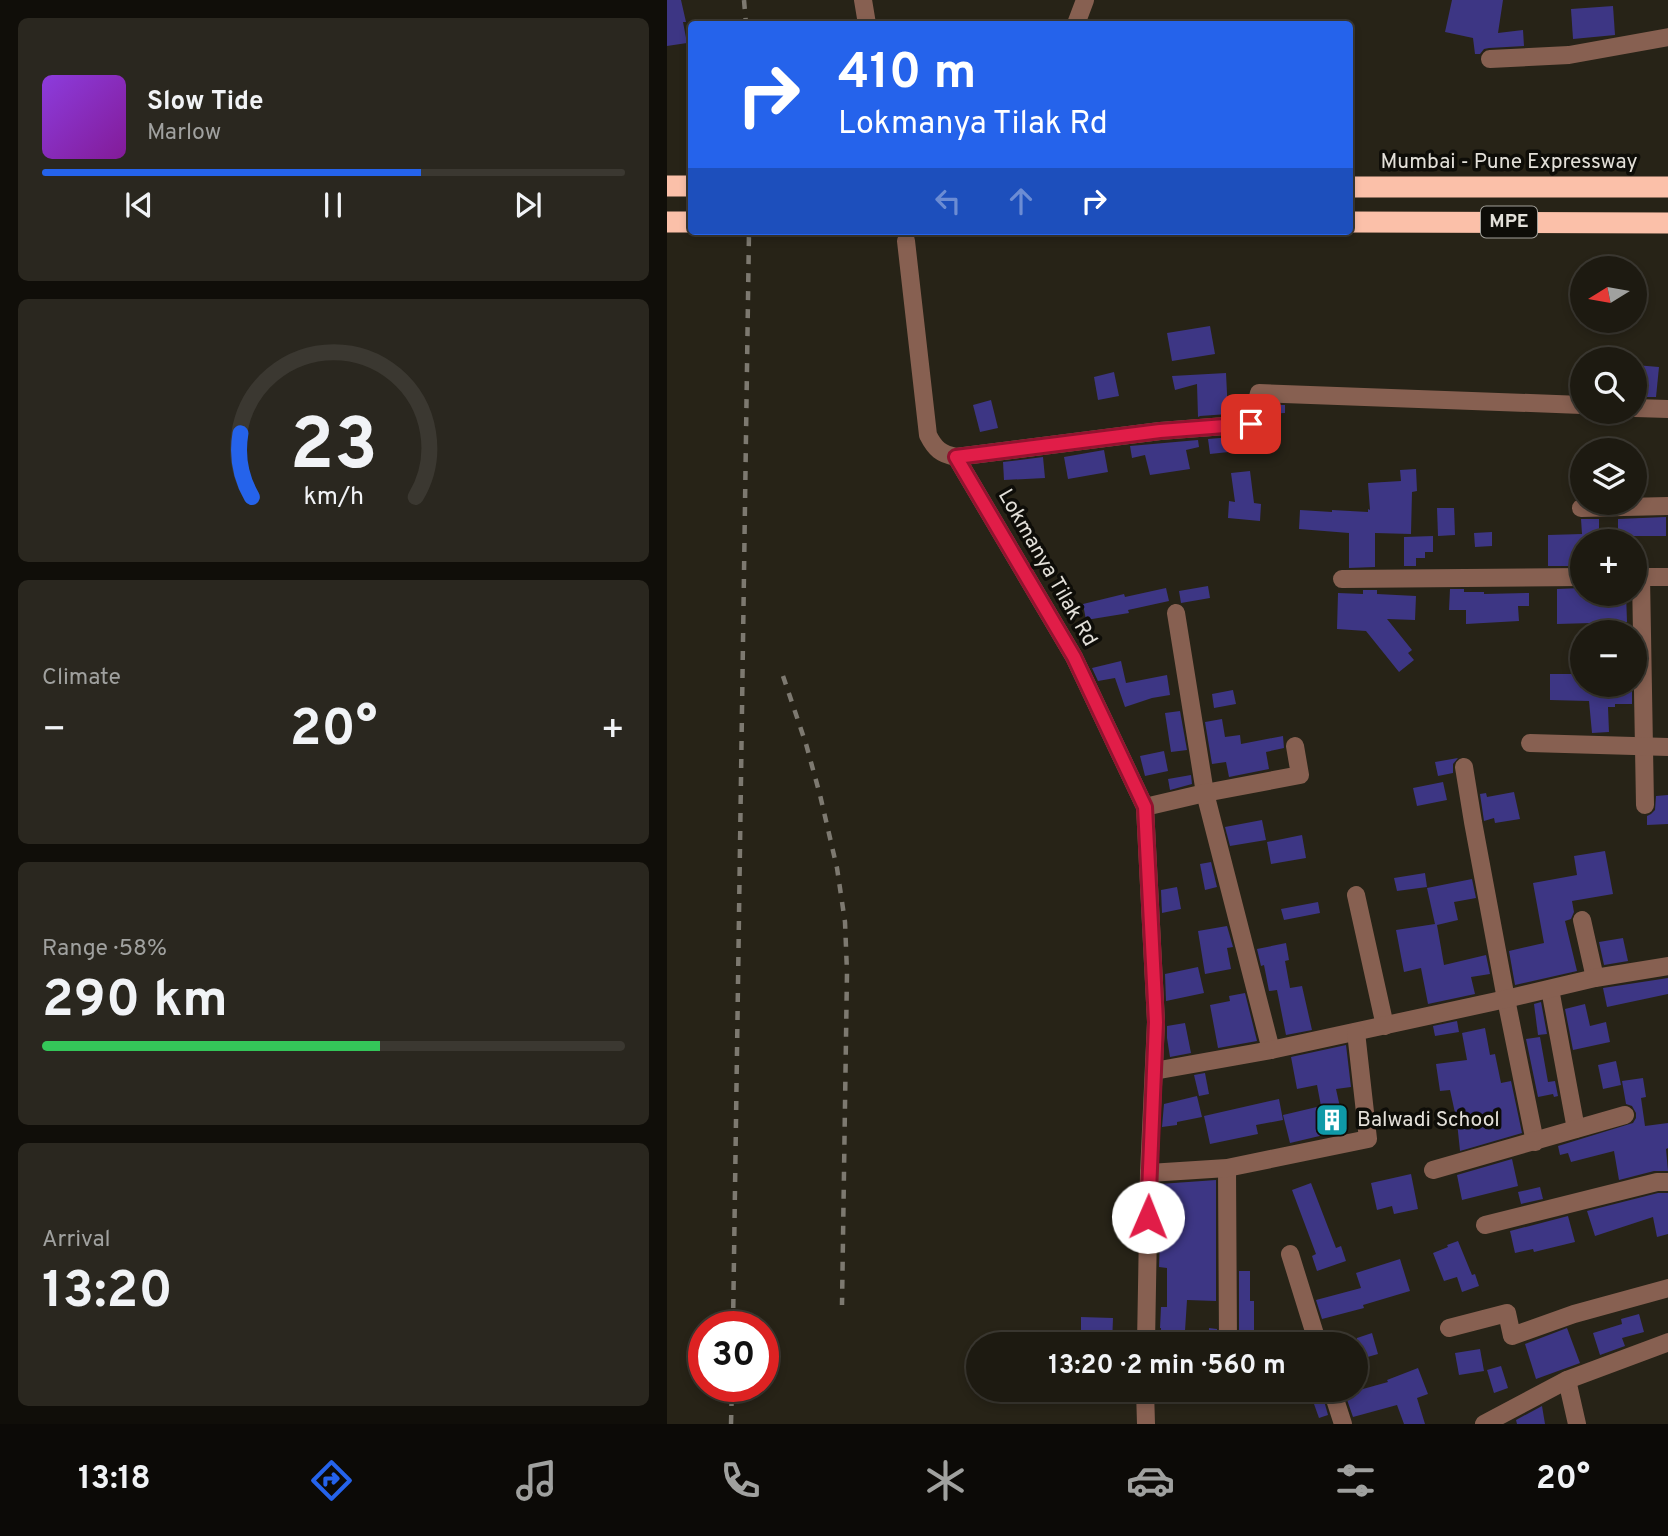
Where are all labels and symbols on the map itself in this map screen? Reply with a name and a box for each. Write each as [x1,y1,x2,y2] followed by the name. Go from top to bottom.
[1380,149,1638,176] street label: Mumbai - Pune Expressway
[1481,206,1537,238] road number: MPE
[1570,256,1647,332] north arrow
[1221,394,1281,454] pin
[991,485,1103,651] street label: Lokmanya Tilak Rd
[1313,1101,1351,1139] building icon: Balwadi School
[1357,1107,1500,1134] place label: Balwadi School
[1111,1180,1185,1254] position arrow
[688,1311,779,1402] speed limit sign: 30

